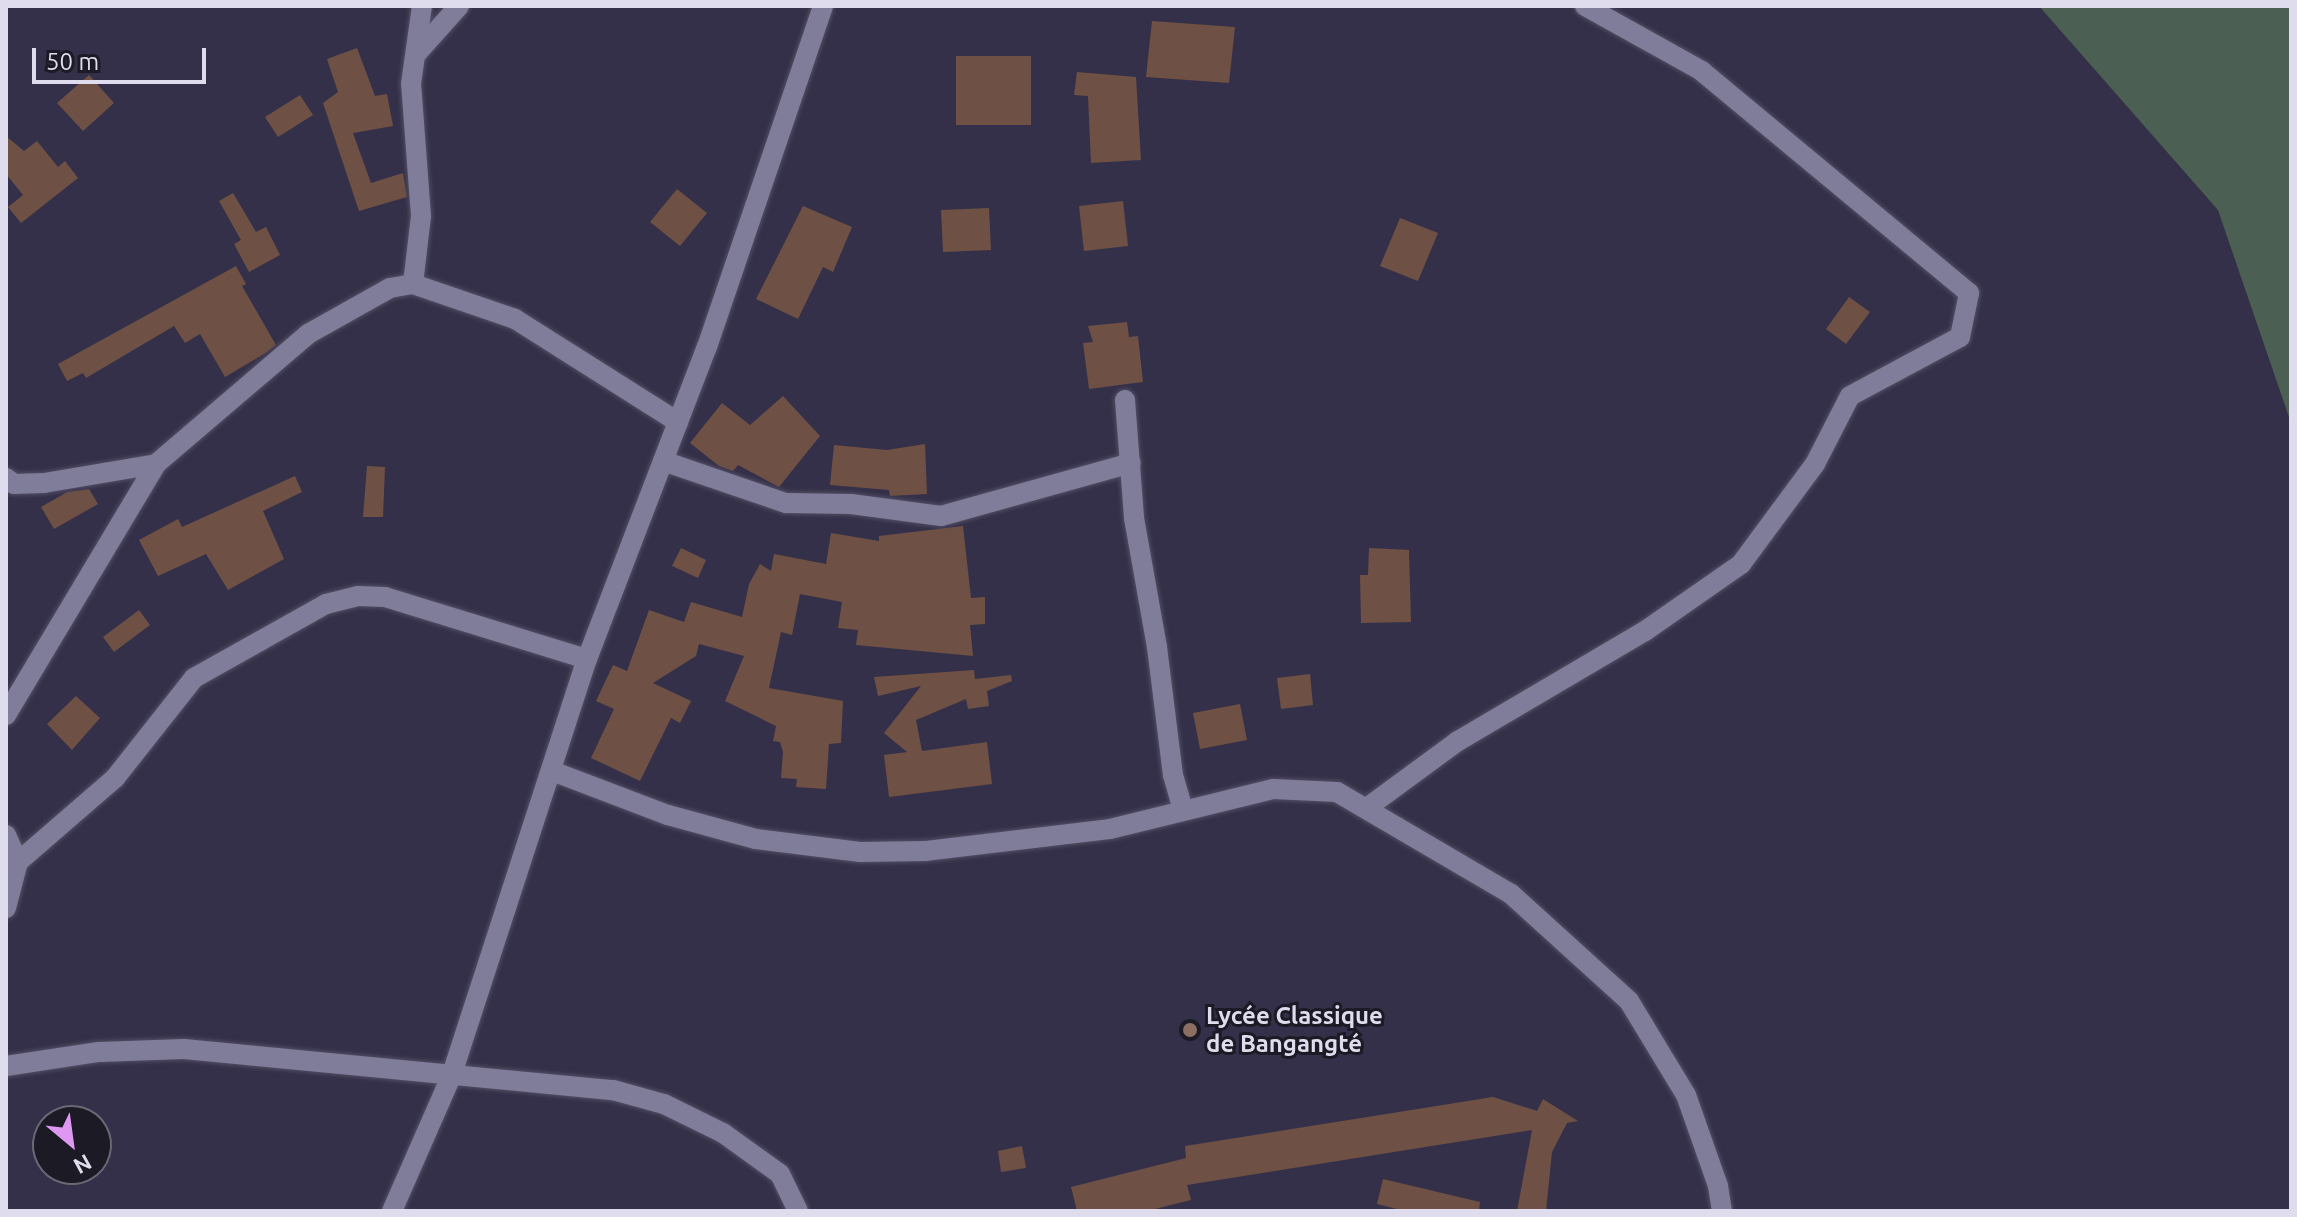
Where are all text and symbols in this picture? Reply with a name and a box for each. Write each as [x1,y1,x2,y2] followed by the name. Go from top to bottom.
[36,32,210,82] scale bar
[46,48,99,75] text: 50 m
[1206,1002,1383,1058] place label: Lycée Classique de Bangangté
[1181,1021,1199,1039] marker: Lycée Classique de Bangangté
[32,1105,112,1185] north arrow
[70,1150,96,1180] text: N

